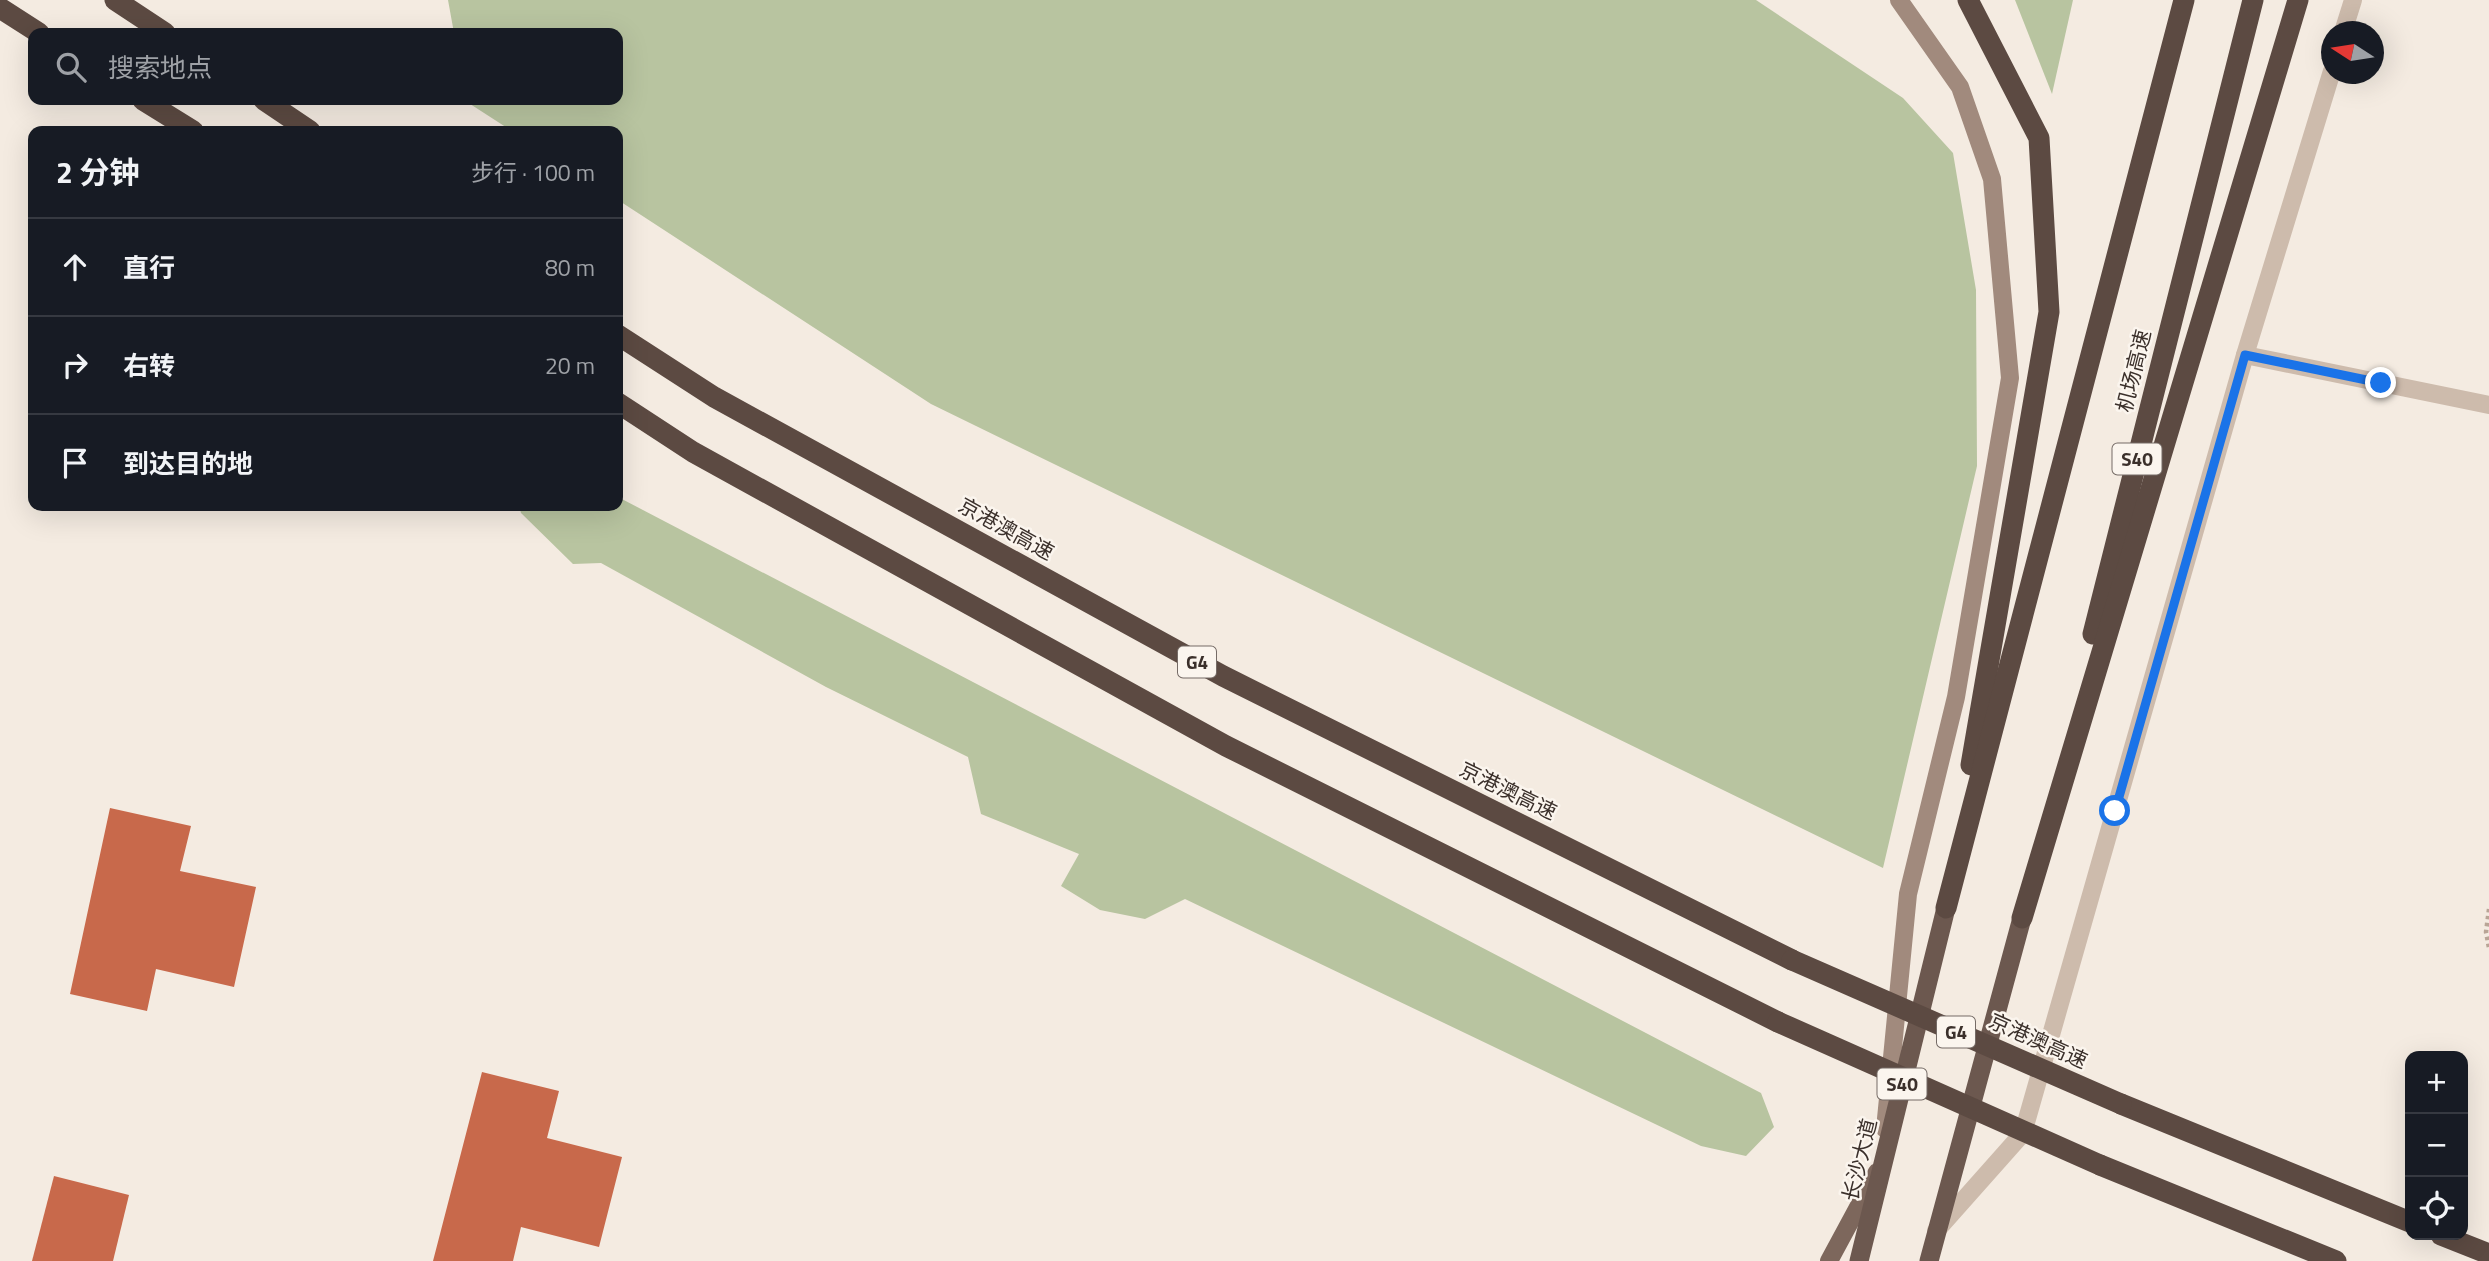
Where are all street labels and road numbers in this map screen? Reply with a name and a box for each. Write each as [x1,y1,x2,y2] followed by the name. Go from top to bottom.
[2107,326,2159,415] street label: 机场高速
[2112,444,2162,474] road number: S40
[953,489,1060,568] street label: 京港澳高速
[1178,646,1216,678] road number: G4
[1454,753,1563,827] street label: 京港澳高速
[1984,1004,2093,1076] street label: 京港澳高速
[1937,1016,1975,1048] road number: G4
[1878,1068,1926,1100] road number: S40
[1833,1115,1885,1204] street label: 长沙大道

